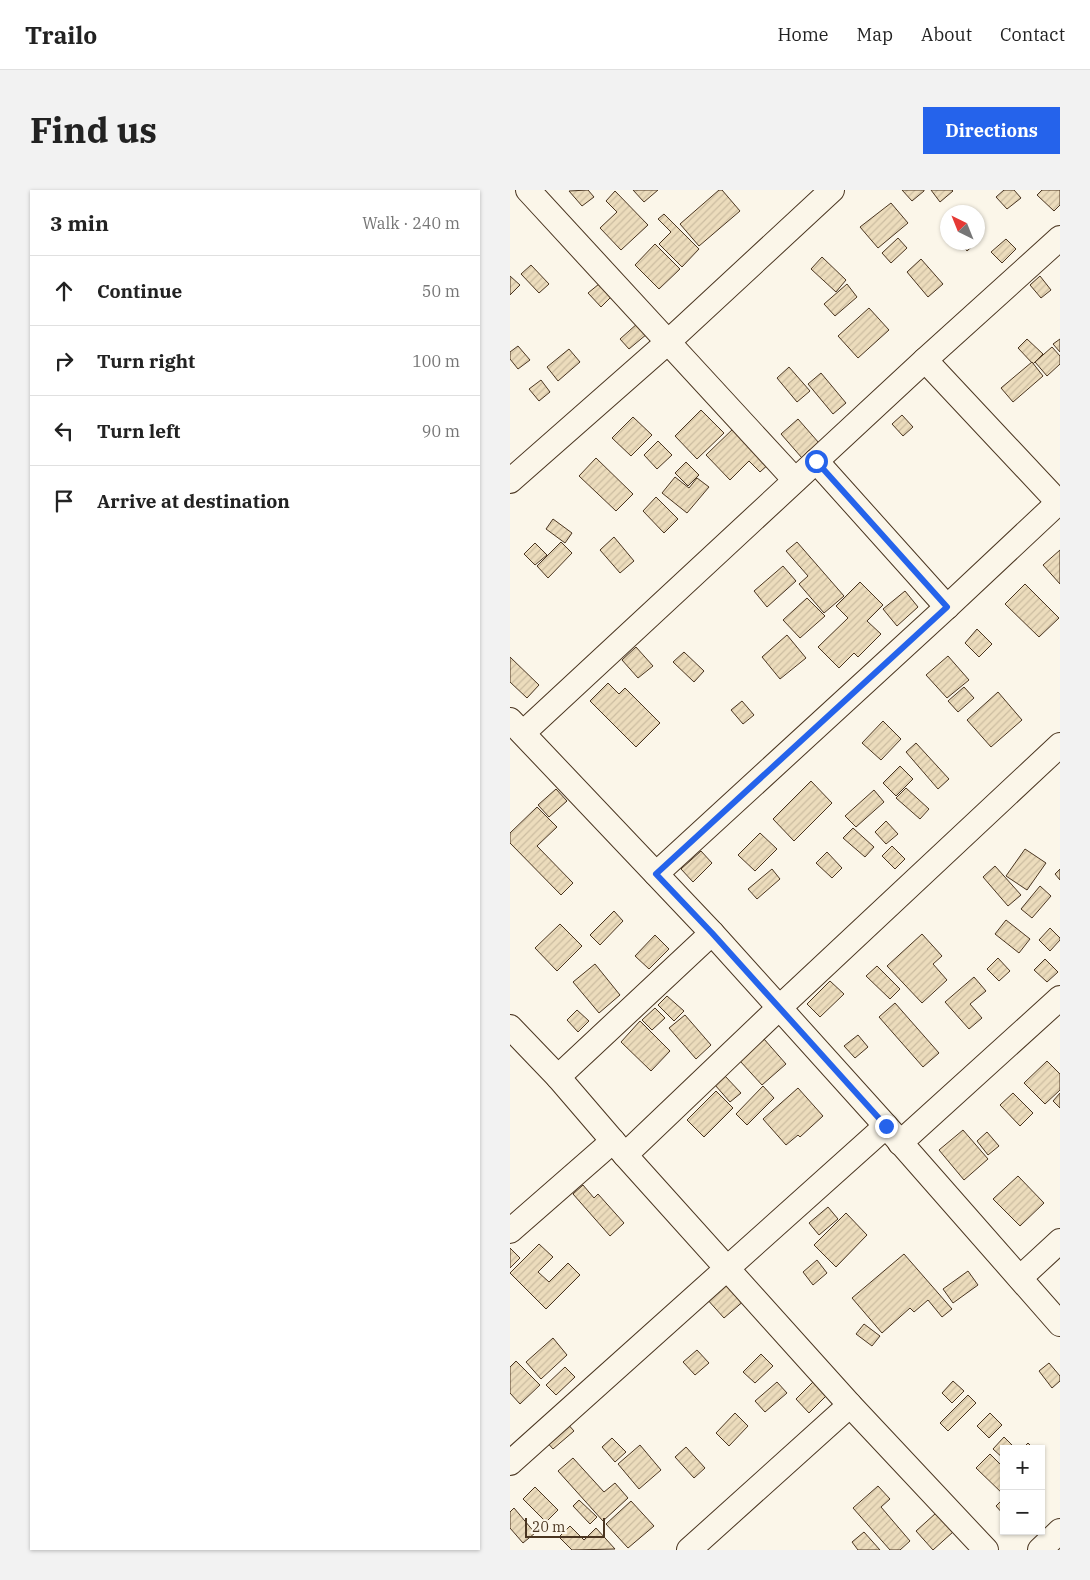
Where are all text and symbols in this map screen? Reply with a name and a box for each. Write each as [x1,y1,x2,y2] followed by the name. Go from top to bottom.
[25,19,97,51] text: Trailo
[777,23,829,46] text: Home
[857,23,893,46] text: Map
[921,23,972,46] text: About
[1000,23,1065,46] text: Contact
[30,107,157,153] text: Find us
[923,107,1060,154] button: Directions
[940,205,985,250] north arrow
[50,209,109,237] text: 3 min
[362,213,460,233] text: Walk · 240 m
[50,277,78,305] icon: ahead
[97,279,182,303] text: Continue
[422,281,460,301] text: 50 m
[50,347,78,375] icon: right
[97,349,195,373] text: Turn right
[412,351,460,371] text: 100 m
[50,417,78,445] icon: left
[97,419,180,443] text: Turn left
[422,421,460,441] text: 90 m
[805,450,828,473] route start
[50,487,78,515] icon: arrive
[97,489,290,513] text: Arrive at destination
[875,1115,898,1138] route end
[1000,1445,1045,1535] map controls
[1000,1445,1045,1490] button: +
[1000,1490,1045,1535] button: −
[525,1515,605,1538] scale bar
[532,1518,565,1536] text: 20 m

